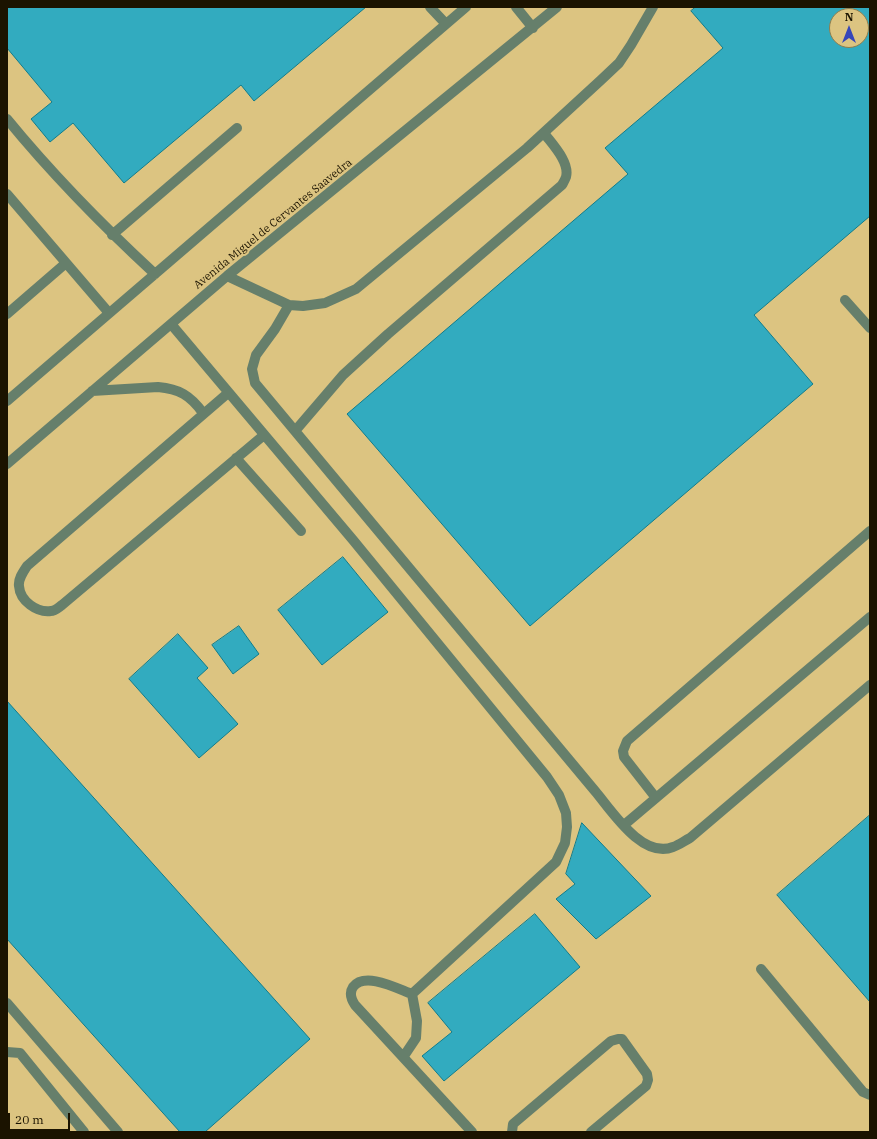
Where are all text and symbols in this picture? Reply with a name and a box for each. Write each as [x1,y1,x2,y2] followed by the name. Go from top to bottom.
[829,8,869,48] north arrow
[845,10,853,24] text: N
[191,156,355,292] street label: Avenida Miguel de Cervantes Saavedra
[10,1105,72,1131] scale bar
[15,1112,44,1127] text: 20 m

